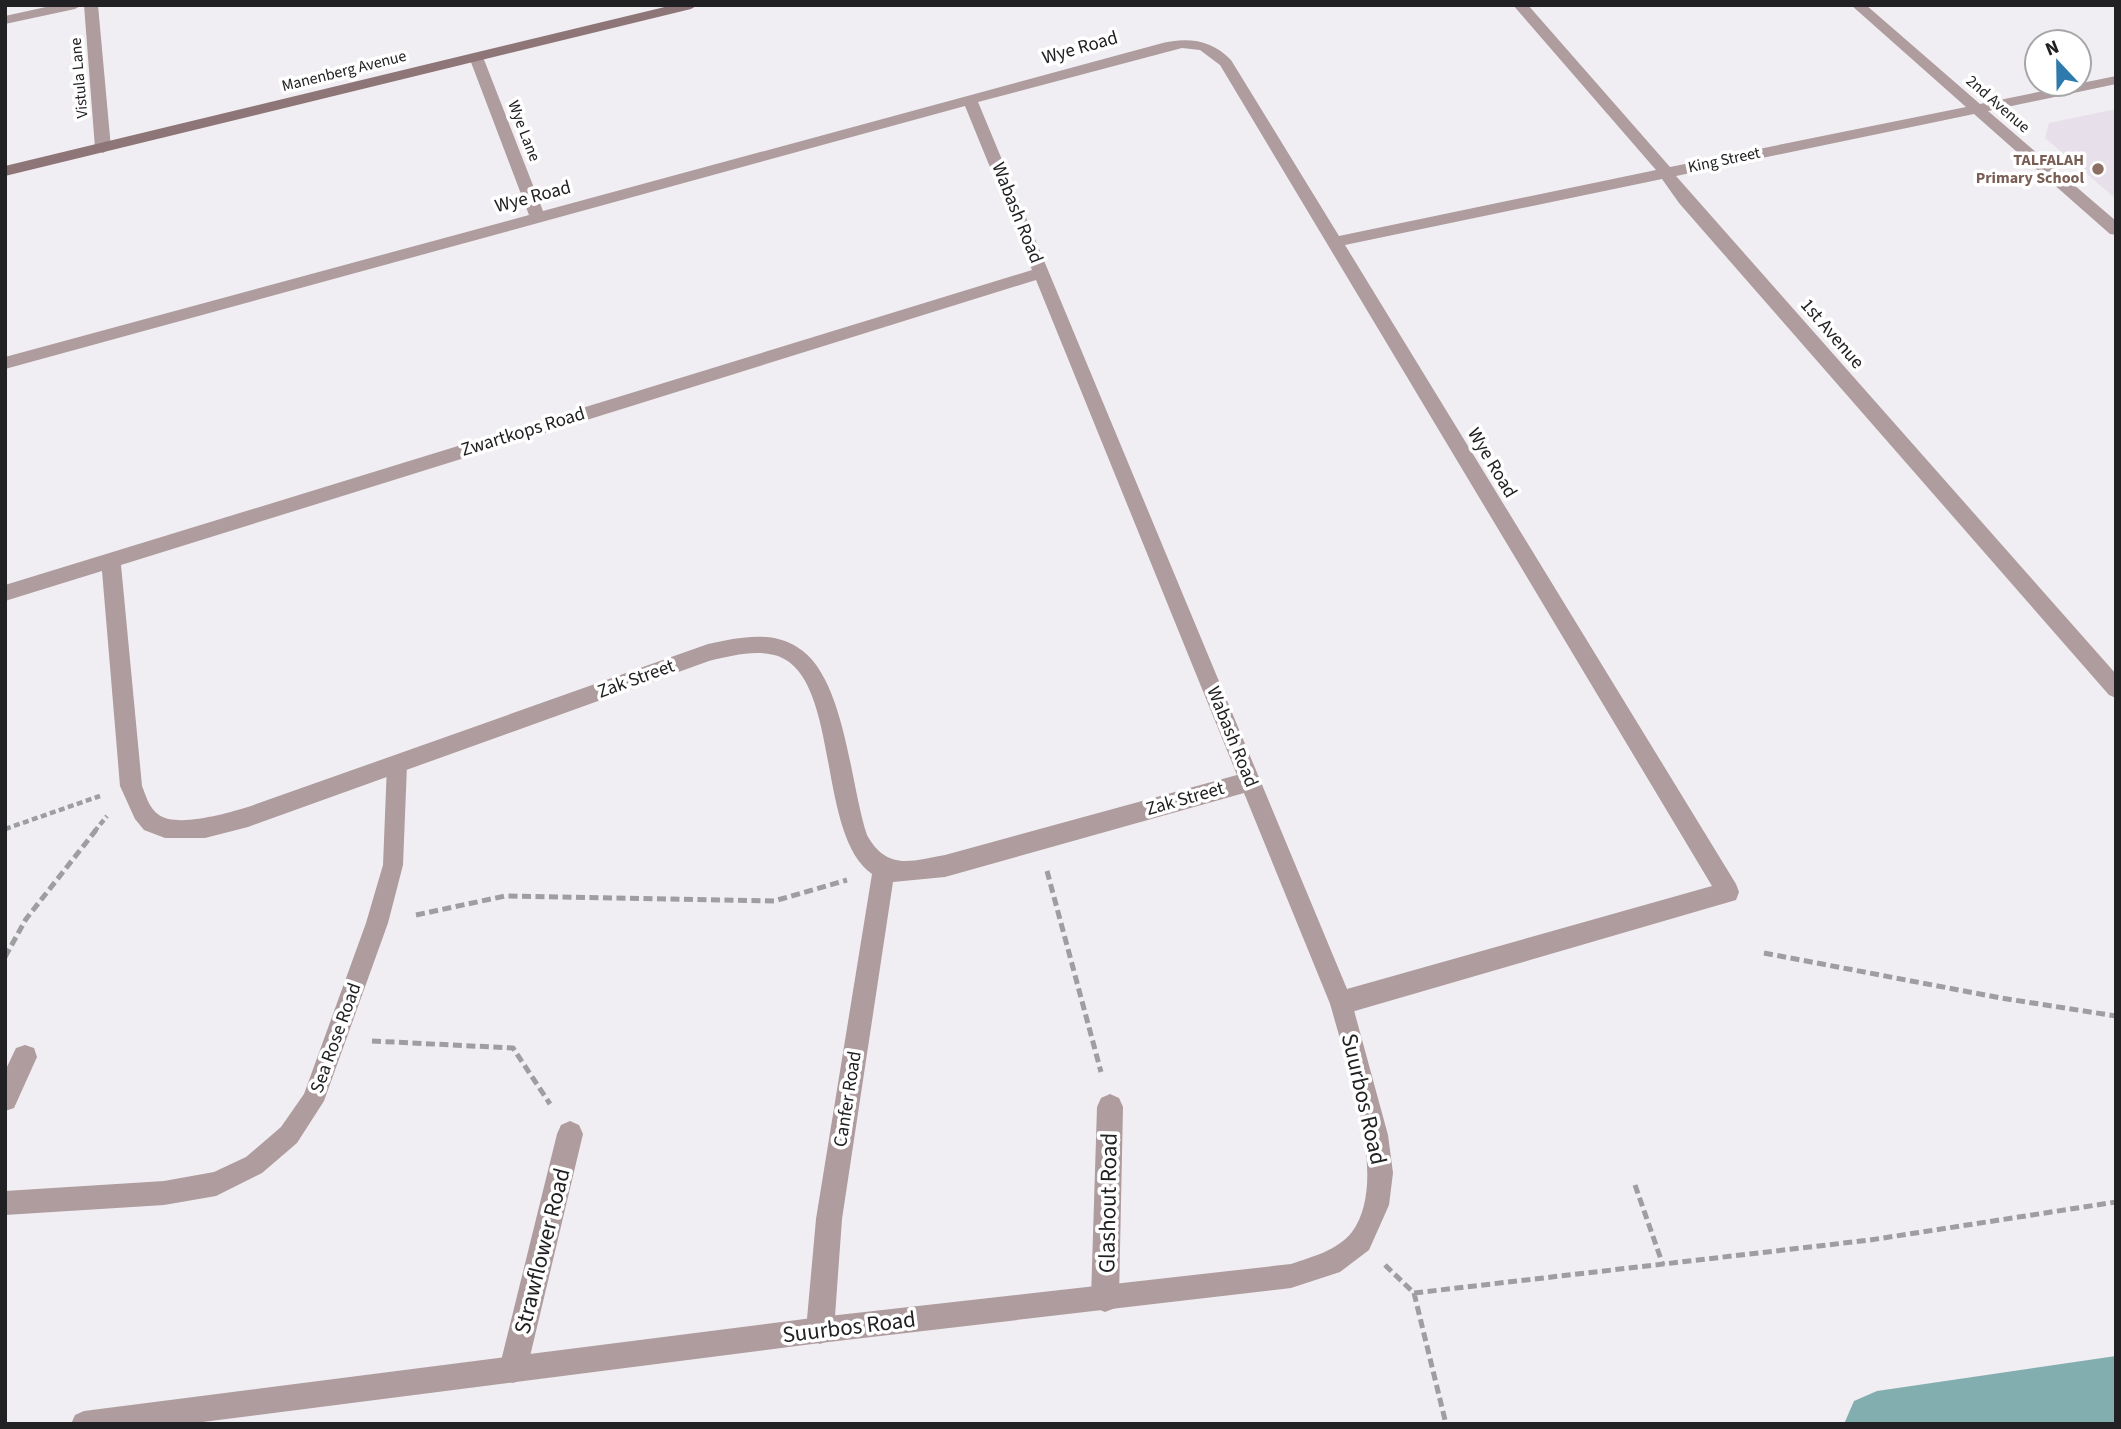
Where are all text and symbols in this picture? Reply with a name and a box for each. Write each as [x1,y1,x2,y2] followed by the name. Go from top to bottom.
[1039,24,1121,72] street label: Wye Road
[2023,28,2093,98] north arrow
[2041,34,2063,64] text: N
[65,37,93,119] street label: Vistula Lane
[279,45,409,97] street label: Manenberg Avenue
[1961,70,2035,138] street label: 2nd Avenue
[502,97,546,165] street label: Wye Lane
[1686,141,1763,178] street label: King Street
[1976,149,2084,189] place label: TALFALAH Primary School
[984,158,1050,268] street label: Wabash Road
[2090,161,2106,177] marker: TALFALAH Primary School
[492,174,574,220] street label: Wye Road
[1794,293,1870,375] street label: 1st Avenue
[458,400,588,464] street label: Zwartkops Road
[1460,423,1524,503] street label: Wye Road
[594,652,679,705] street label: Zak Street
[1199,682,1265,792] street label: Wabash Road
[1143,775,1228,823] street label: Zak Street
[304,979,368,1097] street label: Sea Rose Road
[1333,1030,1395,1168] street label: Suurbos Road
[827,1049,869,1149] street label: Canfer Road
[1090,1132,1126,1274] street label: Glashout Road
[505,1165,579,1337] street label: Strawflower Road
[780,1302,918,1352] street label: Suurbos Road

